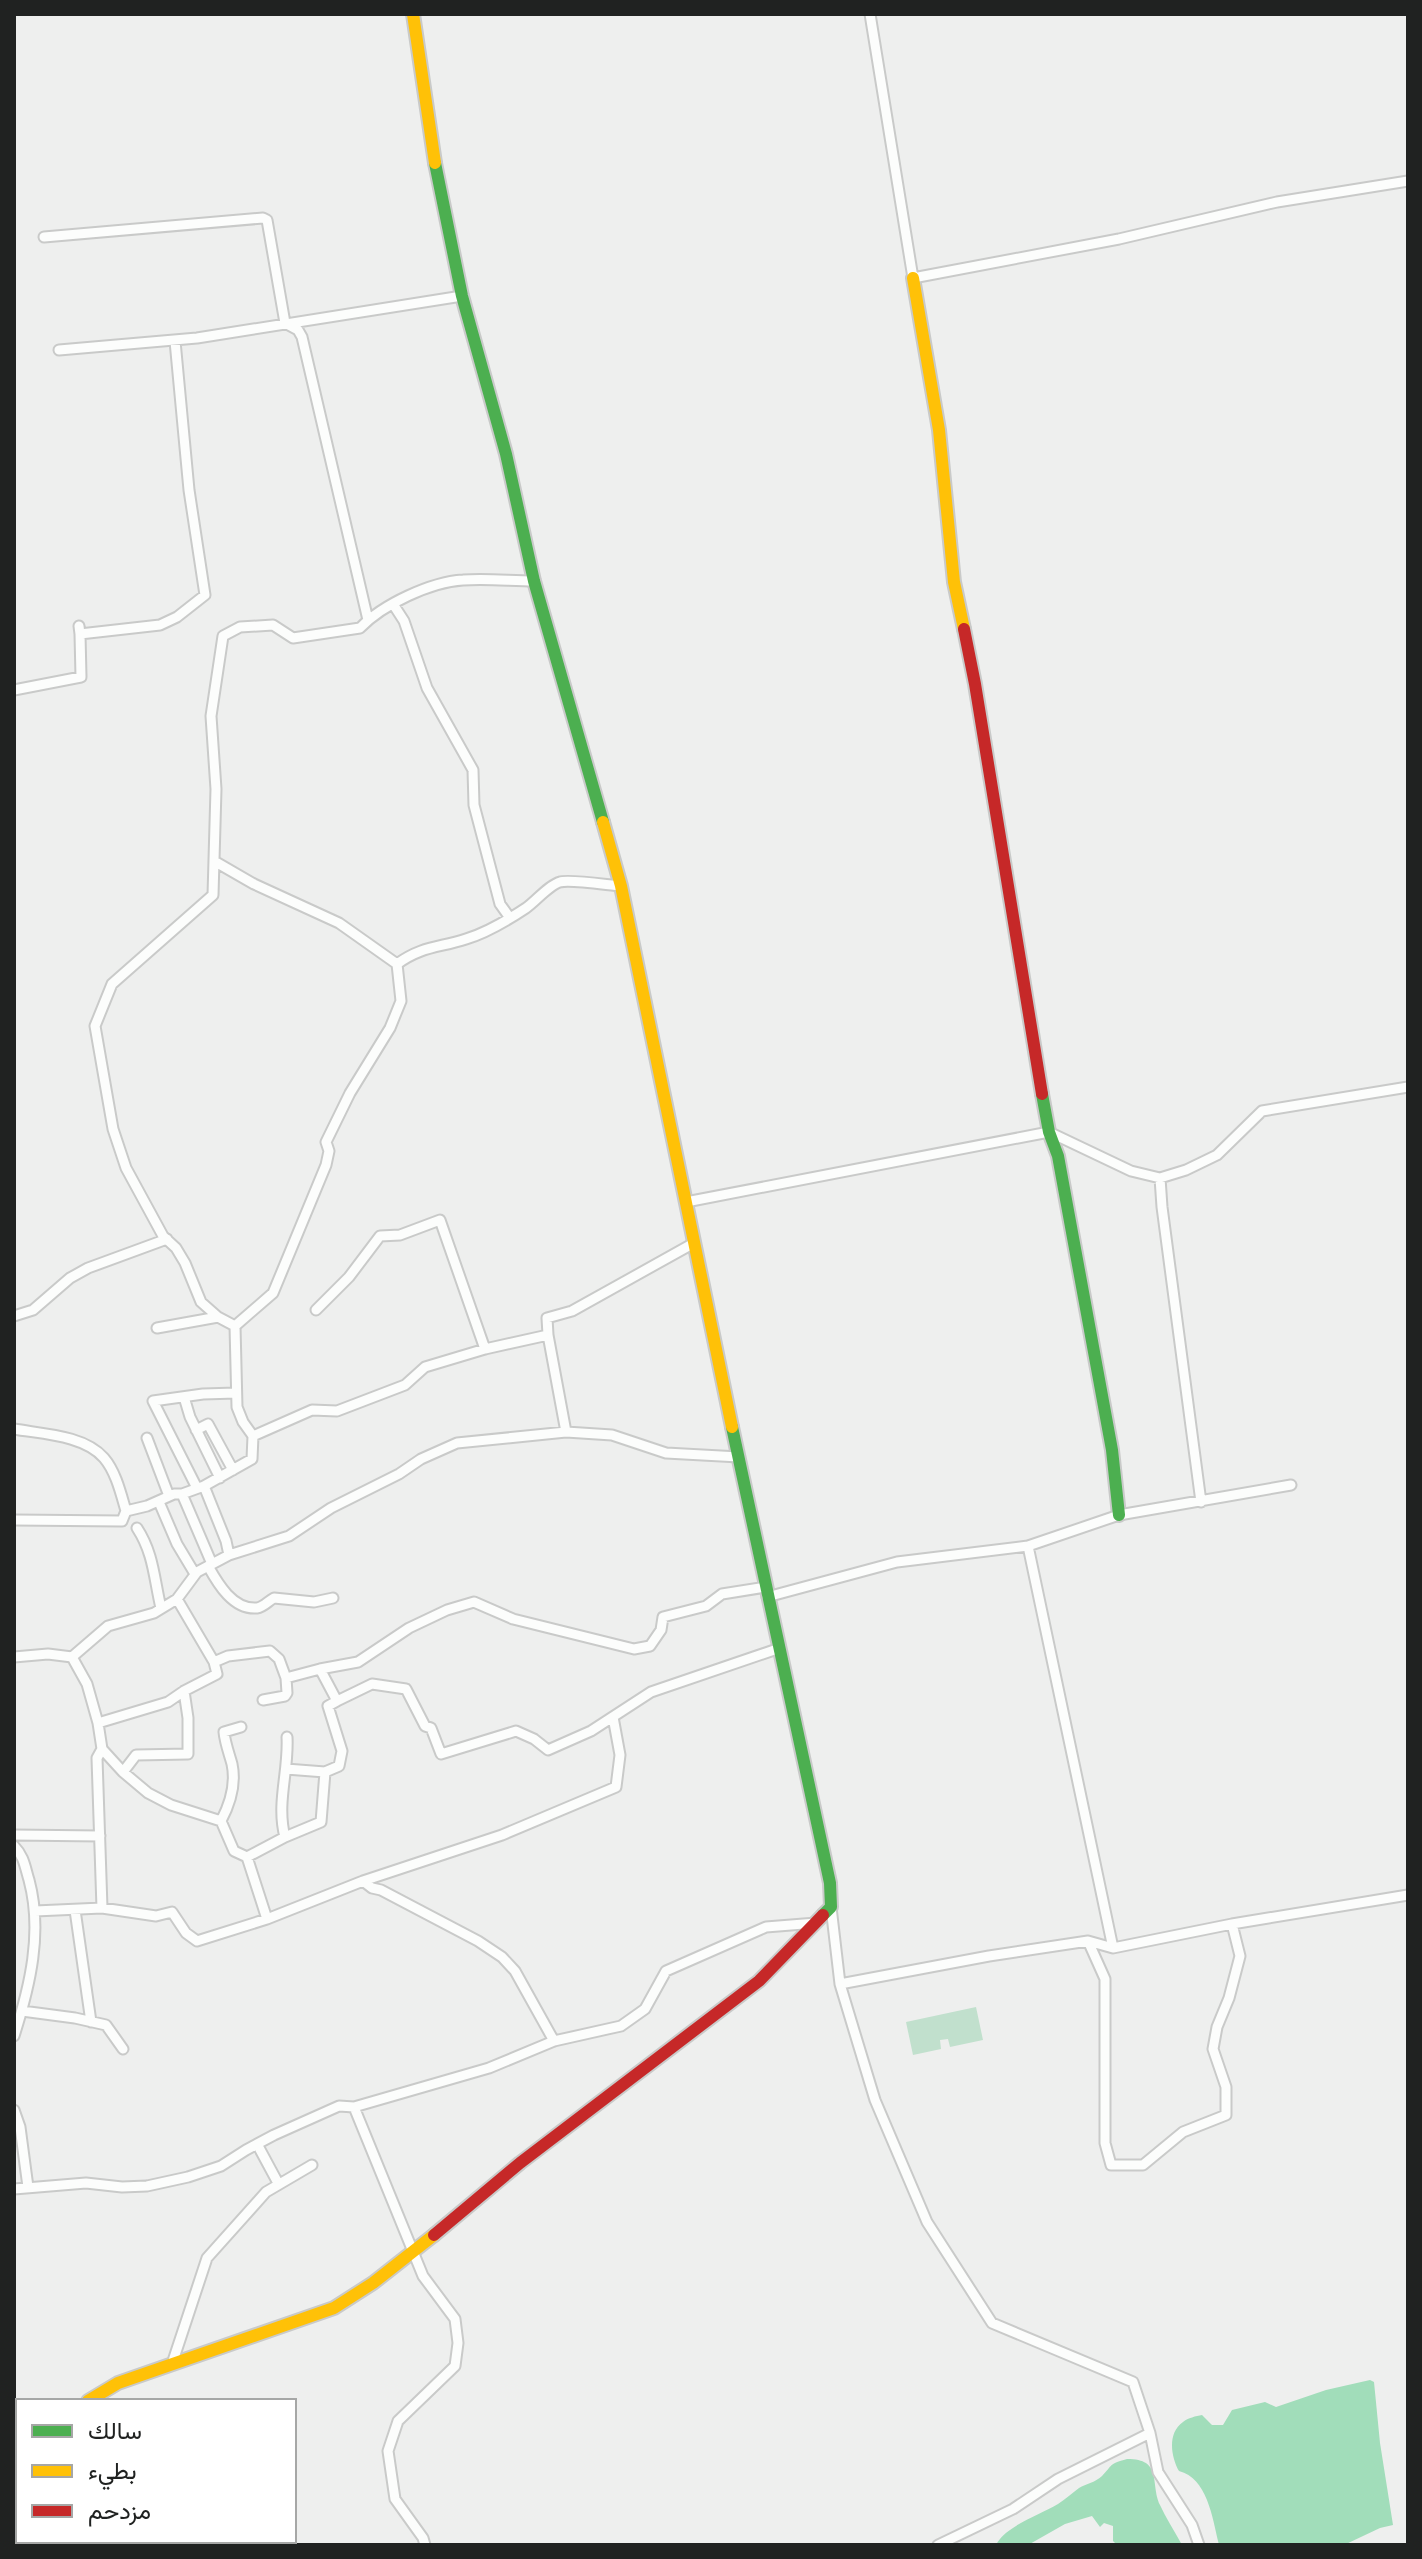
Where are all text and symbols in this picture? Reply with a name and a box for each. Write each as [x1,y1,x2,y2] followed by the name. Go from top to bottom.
[16,2399,296,2543] legend
[88,2414,142,2452] text: سالك
[88,2454,137,2492] text: بطيء
[88,2494,151,2532] text: مزدحم

